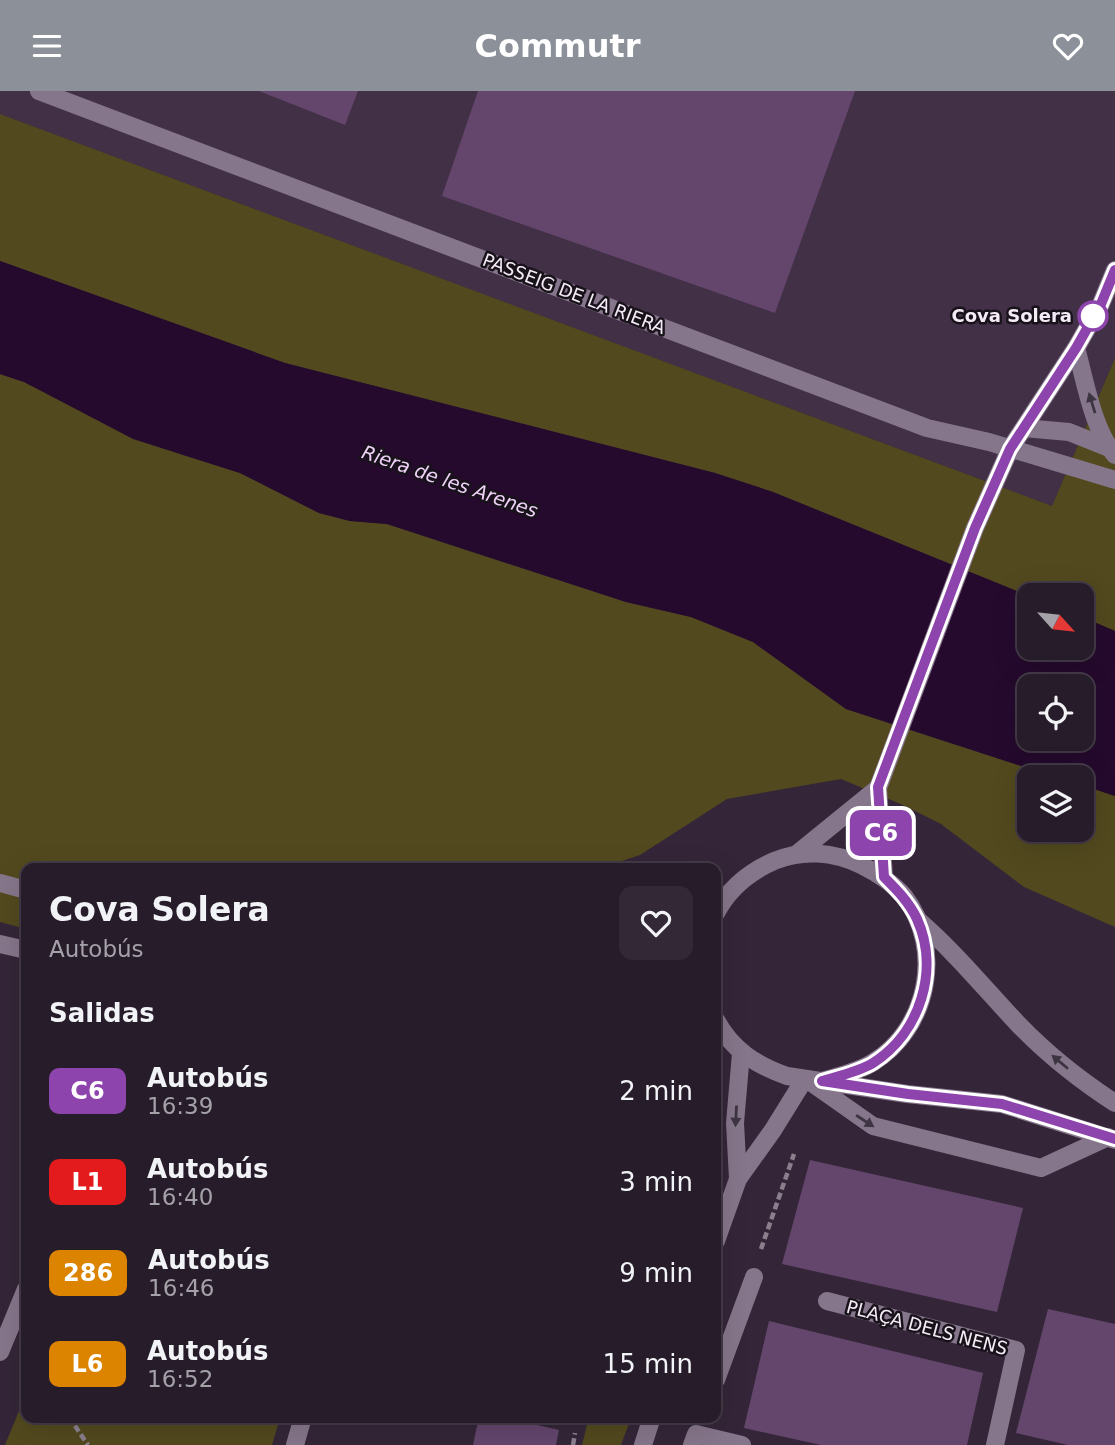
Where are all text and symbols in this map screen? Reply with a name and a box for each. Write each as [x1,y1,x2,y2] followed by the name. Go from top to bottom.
[28,27,66,65] icon: menu
[474,27,641,65] text: Commutr
[1049,27,1087,65] icon: heart
[480,249,669,338] street label: PASSEIG DE LA RIERA
[1078,301,1108,331] marker: Cova Solera
[952,305,1072,326] place label: Cova Solera
[1087,392,1097,413] one-way arrow
[359,441,541,521] water label: Riera de les Arenes
[1017,583,1094,660] north arrow
[1017,583,1094,842] map controls
[1017,674,1094,751] button: locate
[1017,765,1094,842] button: layers
[850,810,912,856] line badge: C6
[864,819,898,847] text: C6
[619,886,693,960] button: heart
[49,890,270,929] text: Cova Solera
[49,936,144,962] text: Autobús
[49,998,155,1028] text: Salidas
[1052,1055,1069,1070] one-way arrow
[147,1063,269,1093] text: Autobús
[619,1076,693,1106] text: 2 min
[70,1077,105,1105] text: C6
[147,1093,213,1119] text: 16:39
[730,1105,741,1127] one-way arrow
[855,1114,875,1127] one-way arrow
[147,1154,269,1184] text: Autobús
[619,1167,693,1197] text: 3 min
[72,1168,104,1196] text: L1
[147,1184,213,1210] text: 16:40
[148,1245,270,1275] text: Autobús
[619,1258,693,1288] text: 9 min
[63,1259,113,1287] text: 286
[148,1275,214,1301] text: 16:46
[844,1296,1010,1359] street label: PLAÇA DELS NENS
[147,1336,269,1366] text: Autobús
[603,1349,693,1379] text: 15 min
[72,1350,104,1378] text: L6
[147,1366,213,1392] text: 16:52

